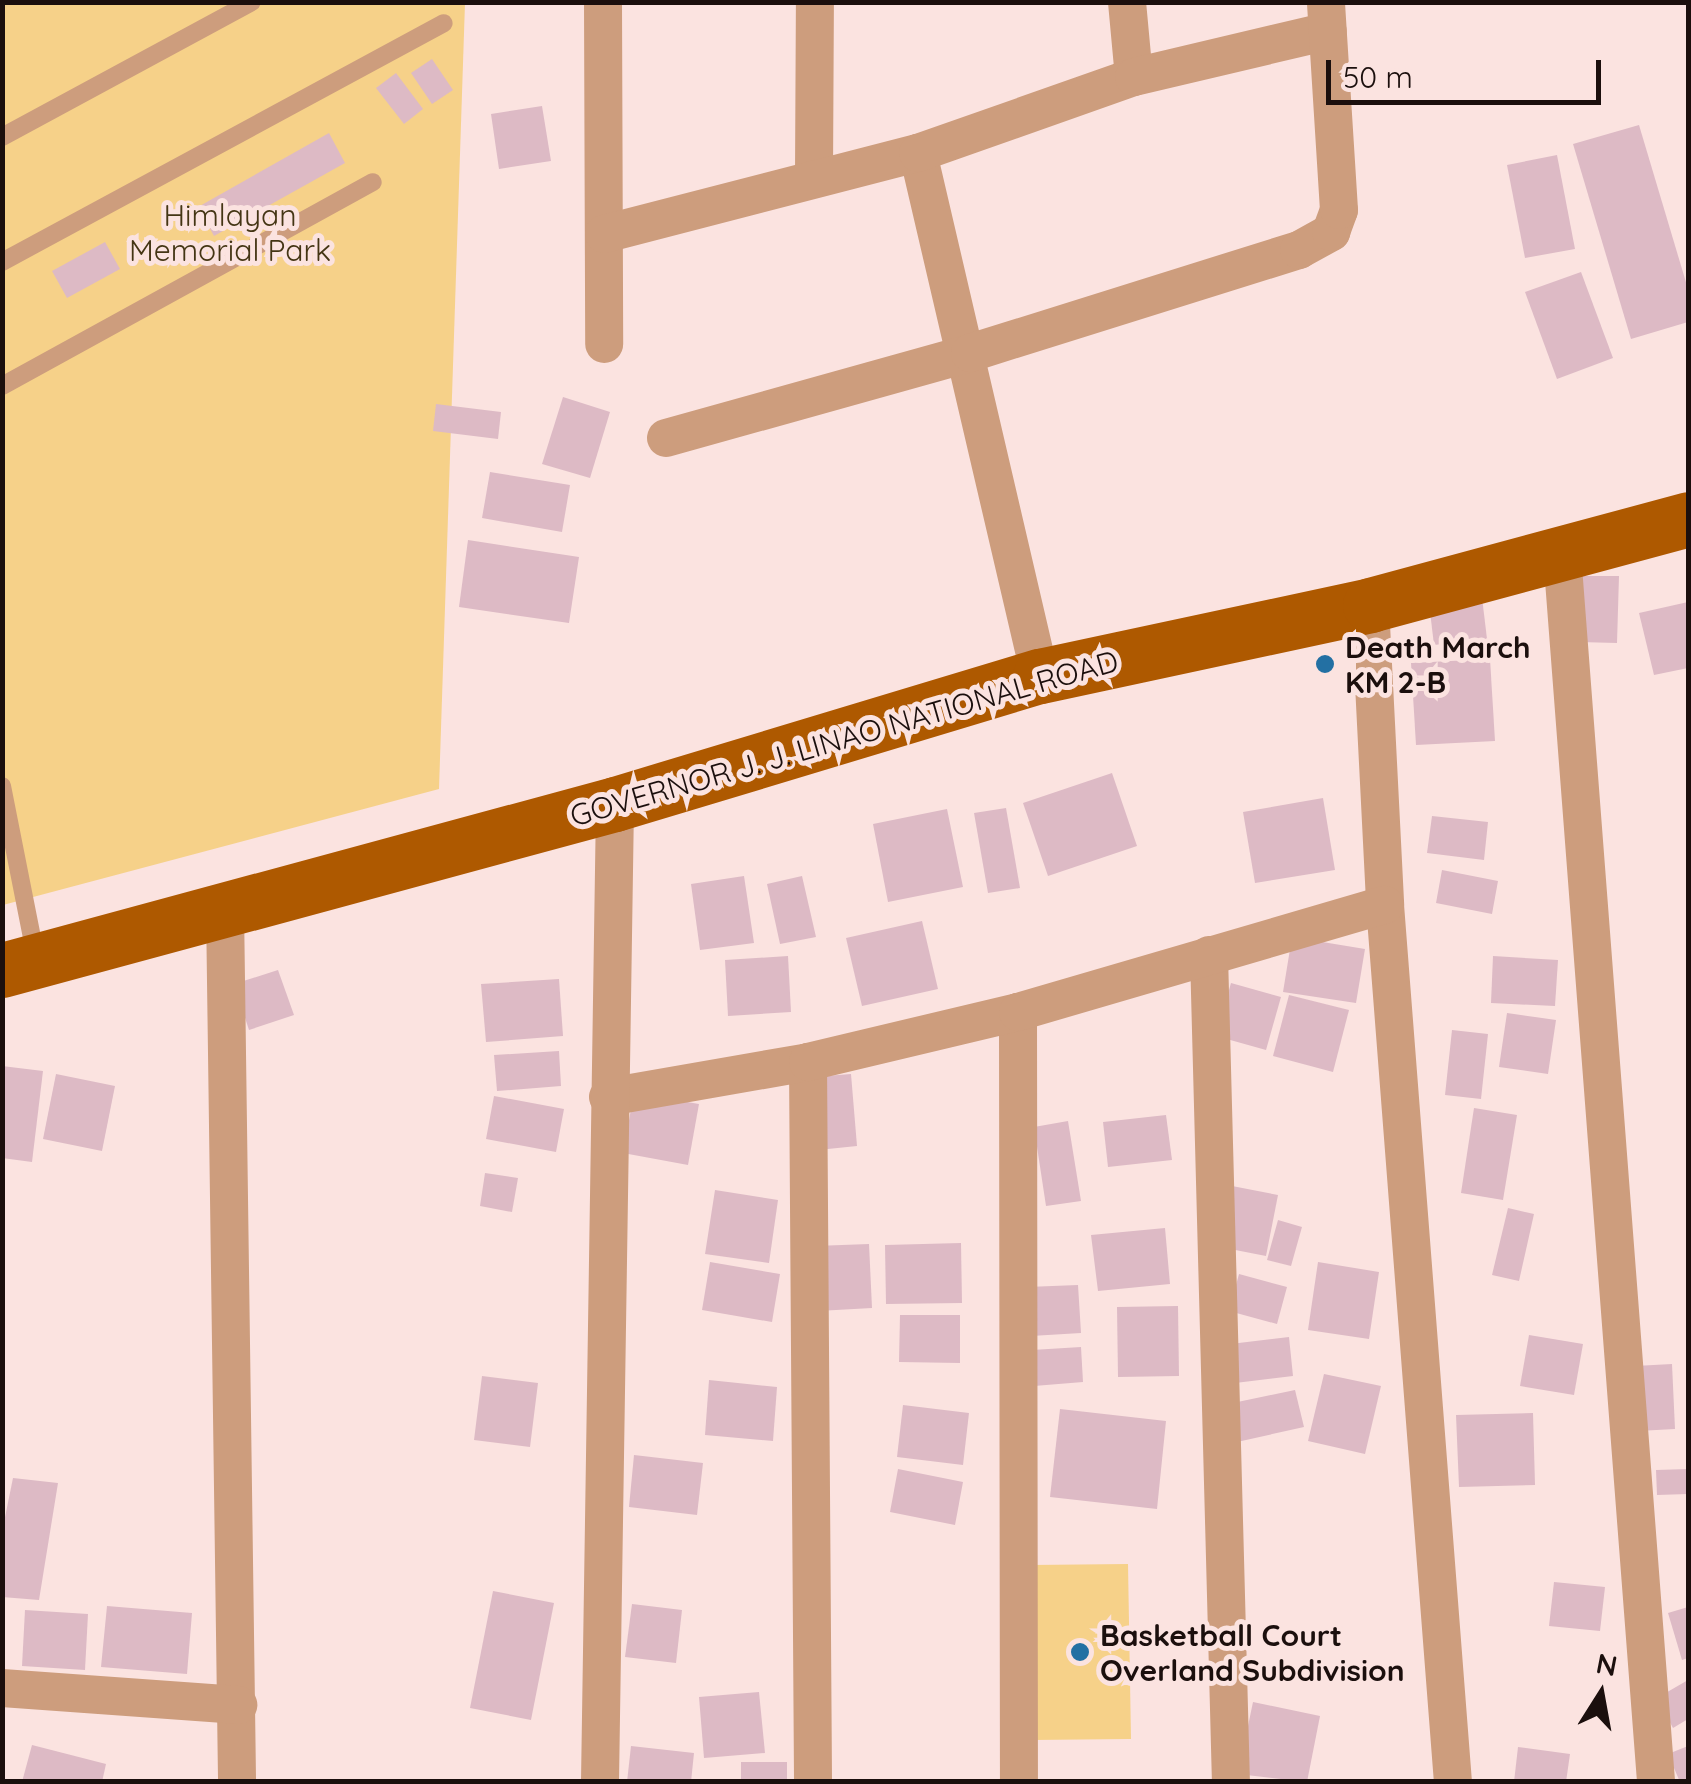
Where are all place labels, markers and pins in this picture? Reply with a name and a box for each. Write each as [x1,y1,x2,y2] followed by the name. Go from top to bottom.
[1345,629,1531,700] place label: Death March KM 2-B
[1314,653,1336,675] marker: Death March KM 2-B
[1100,1617,1405,1688] place label: Basketball Court Overland Subdivision
[1069,1641,1091,1663] marker: Basketball Court Overland Subdivision

